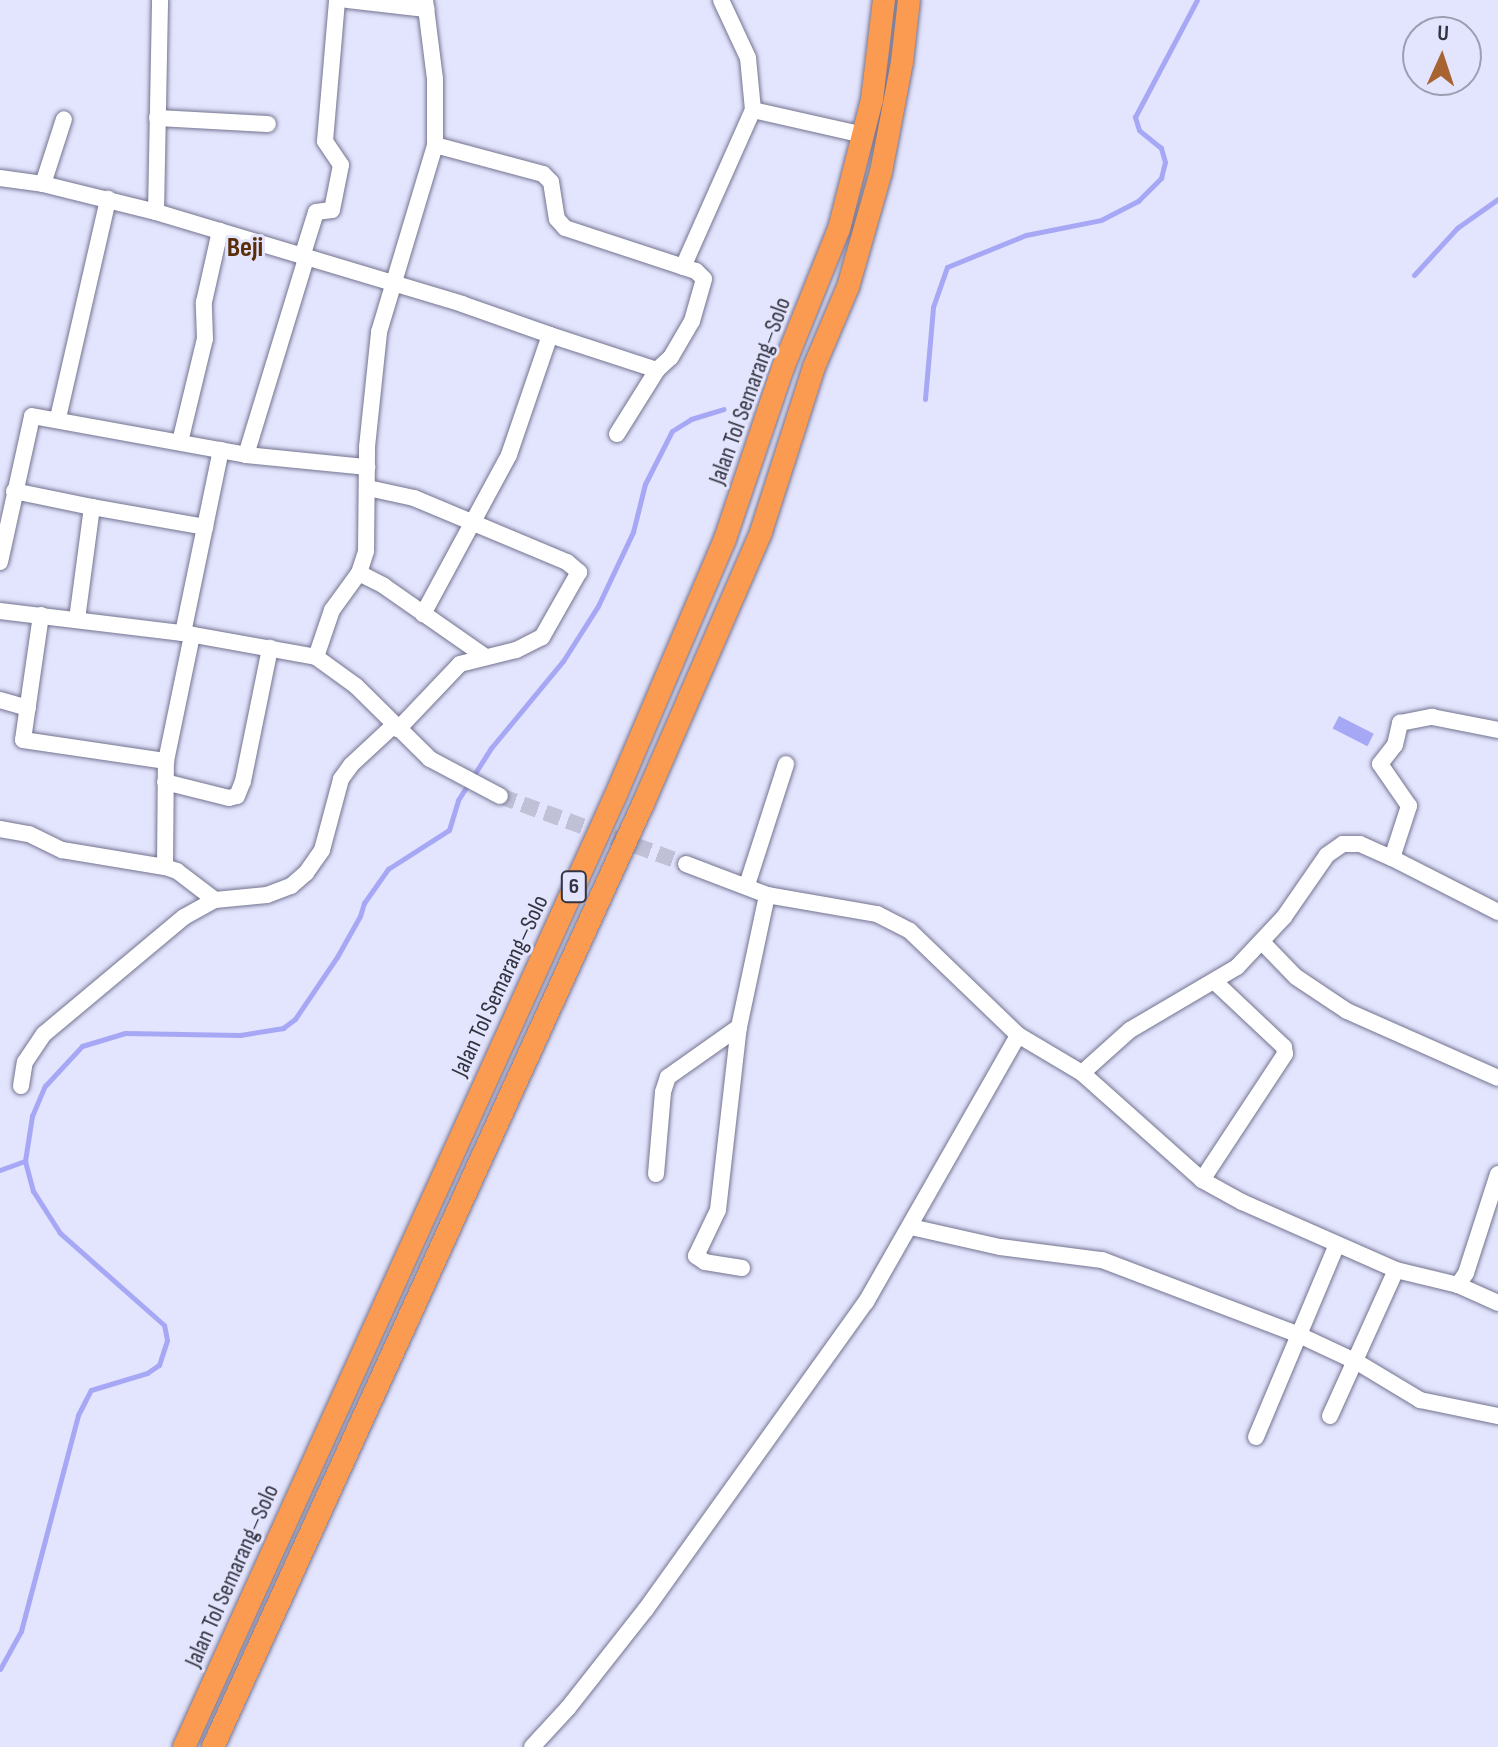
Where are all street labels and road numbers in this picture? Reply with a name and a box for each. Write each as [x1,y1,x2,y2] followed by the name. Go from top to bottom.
[703,294,797,488] street label: Jalan Tol Semarang–Solo
[560,869,588,905] road number: 6
[445,891,555,1081] street label: Jalan Tol Semarang–Solo
[179,1480,285,1672] street label: Jalan Tol Semarang–Solo

